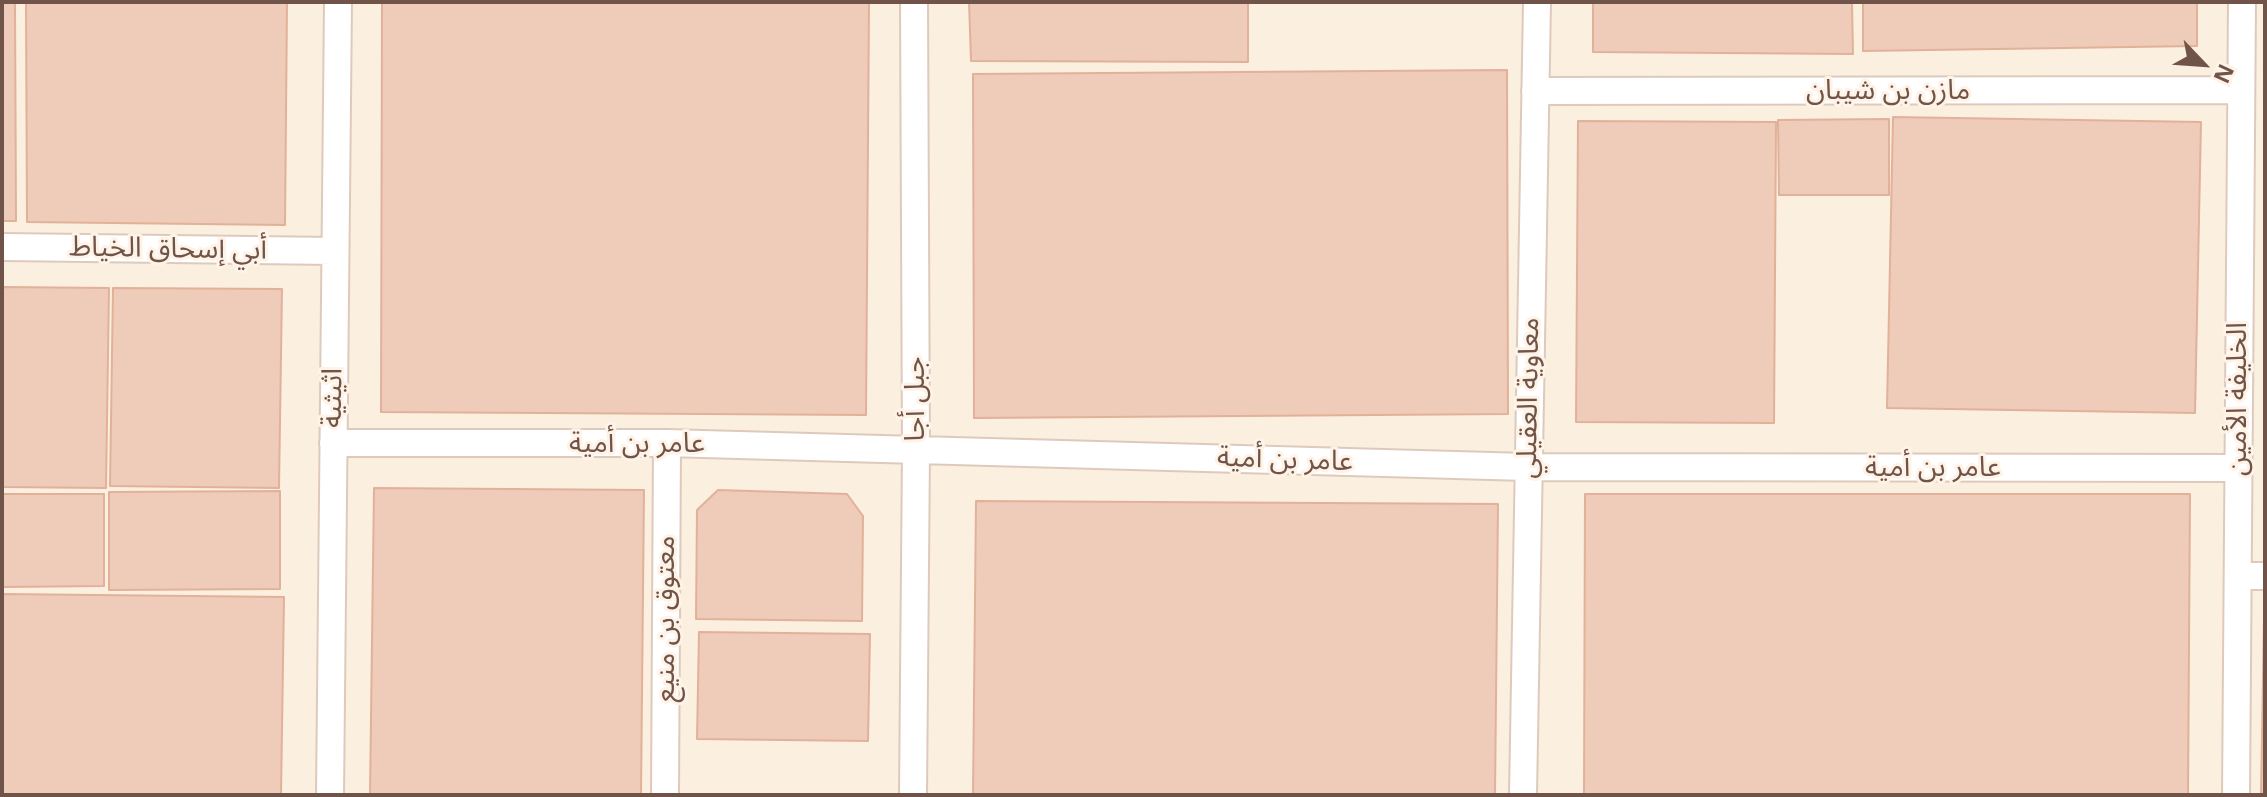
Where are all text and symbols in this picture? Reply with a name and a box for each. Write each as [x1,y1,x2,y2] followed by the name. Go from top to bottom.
[2163,24,2243,104] north arrow
[2207,60,2242,89] text: N
[1806,74,1970,108] street label: مازن بن شيبان
[69,230,267,268] street label: أبي إسحاق الخياط
[1511,317,1547,479] street label: معاوية العقيلي
[2221,322,2255,476] street label: الخليفة الأمين
[899,356,933,442] street label: جبل أجا
[316,368,350,428] street label: اثيثية
[569,427,705,461] street label: عامر بن أمية
[1217,441,1353,479] street label: عامر بن أمية
[1865,451,2001,485] street label: عامر بن أمية
[649,536,683,702] street label: معتوق بن منيع

